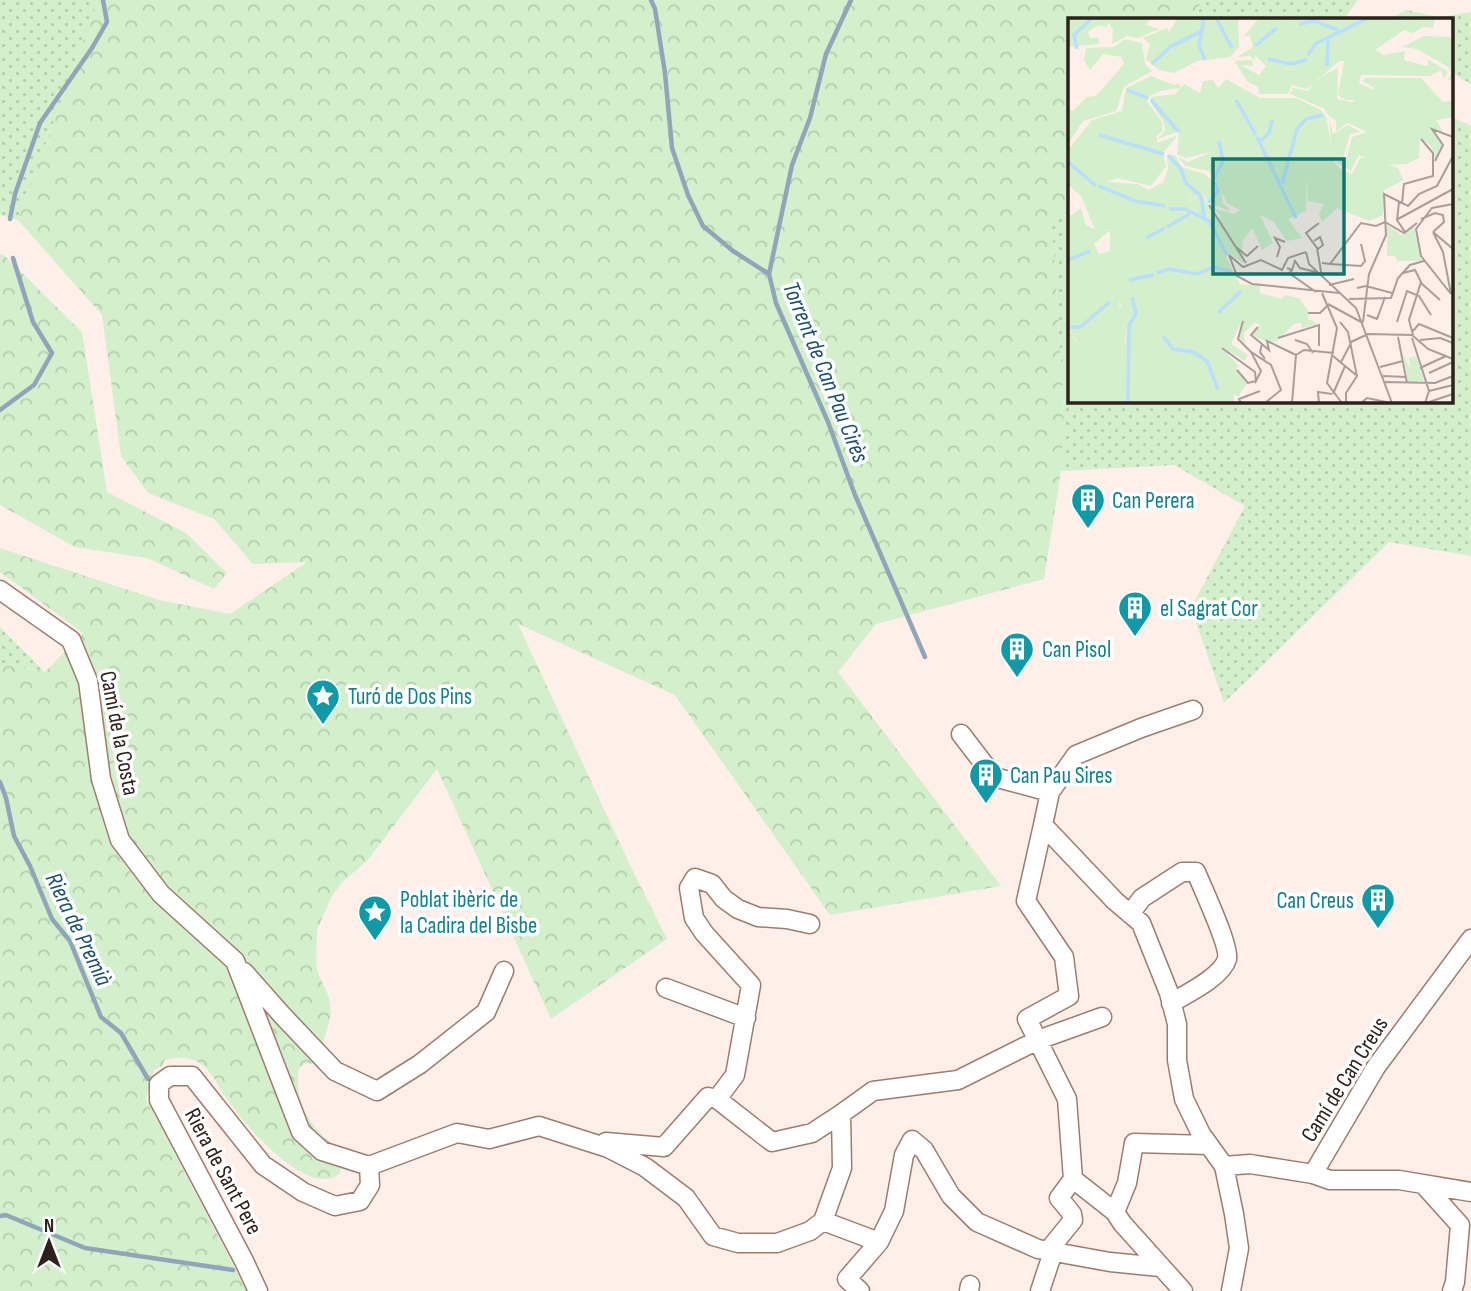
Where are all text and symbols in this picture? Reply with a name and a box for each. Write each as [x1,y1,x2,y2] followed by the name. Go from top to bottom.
[1068,18,1454,402] inset map
[776,278,875,467] water label: Torrent de Can Pau Cirès
[1069,481,1107,530] building icon: Can Perera
[1112,487,1195,515] place label: Can Perera
[1116,589,1154,638] building icon: el Sagrat Cor
[1160,595,1258,623] place label: el Sagrat Cor
[998,630,1036,679] building icon: Can Pisol
[1042,636,1111,664] place label: Can Pisol
[93,669,145,798] street label: Camí de la Costa
[304,677,342,726] place icon: Turó de Dos Pins
[348,683,472,711] place label: Turó de Dos Pins
[967,756,1005,805] building icon: Can Pau Sires
[1010,762,1113,790] place label: Can Pau Sires
[39,868,119,991] water label: Riera de Premià
[1359,881,1397,930] building icon: Can Creus
[400,886,537,940] place label: Poblat ibèric de la Cadira del Bisbe
[1276,887,1354,915] place label: Can Creus
[356,893,394,942] place icon: Poblat ibèric de la Cadira del Bisbe
[1295,1012,1394,1147] street label: Camí de Can Creus
[178,1103,268,1239] street label: Riera de Sant Pere
[14,1207,84,1277] north arrow
[44,1215,54,1238] text: N

